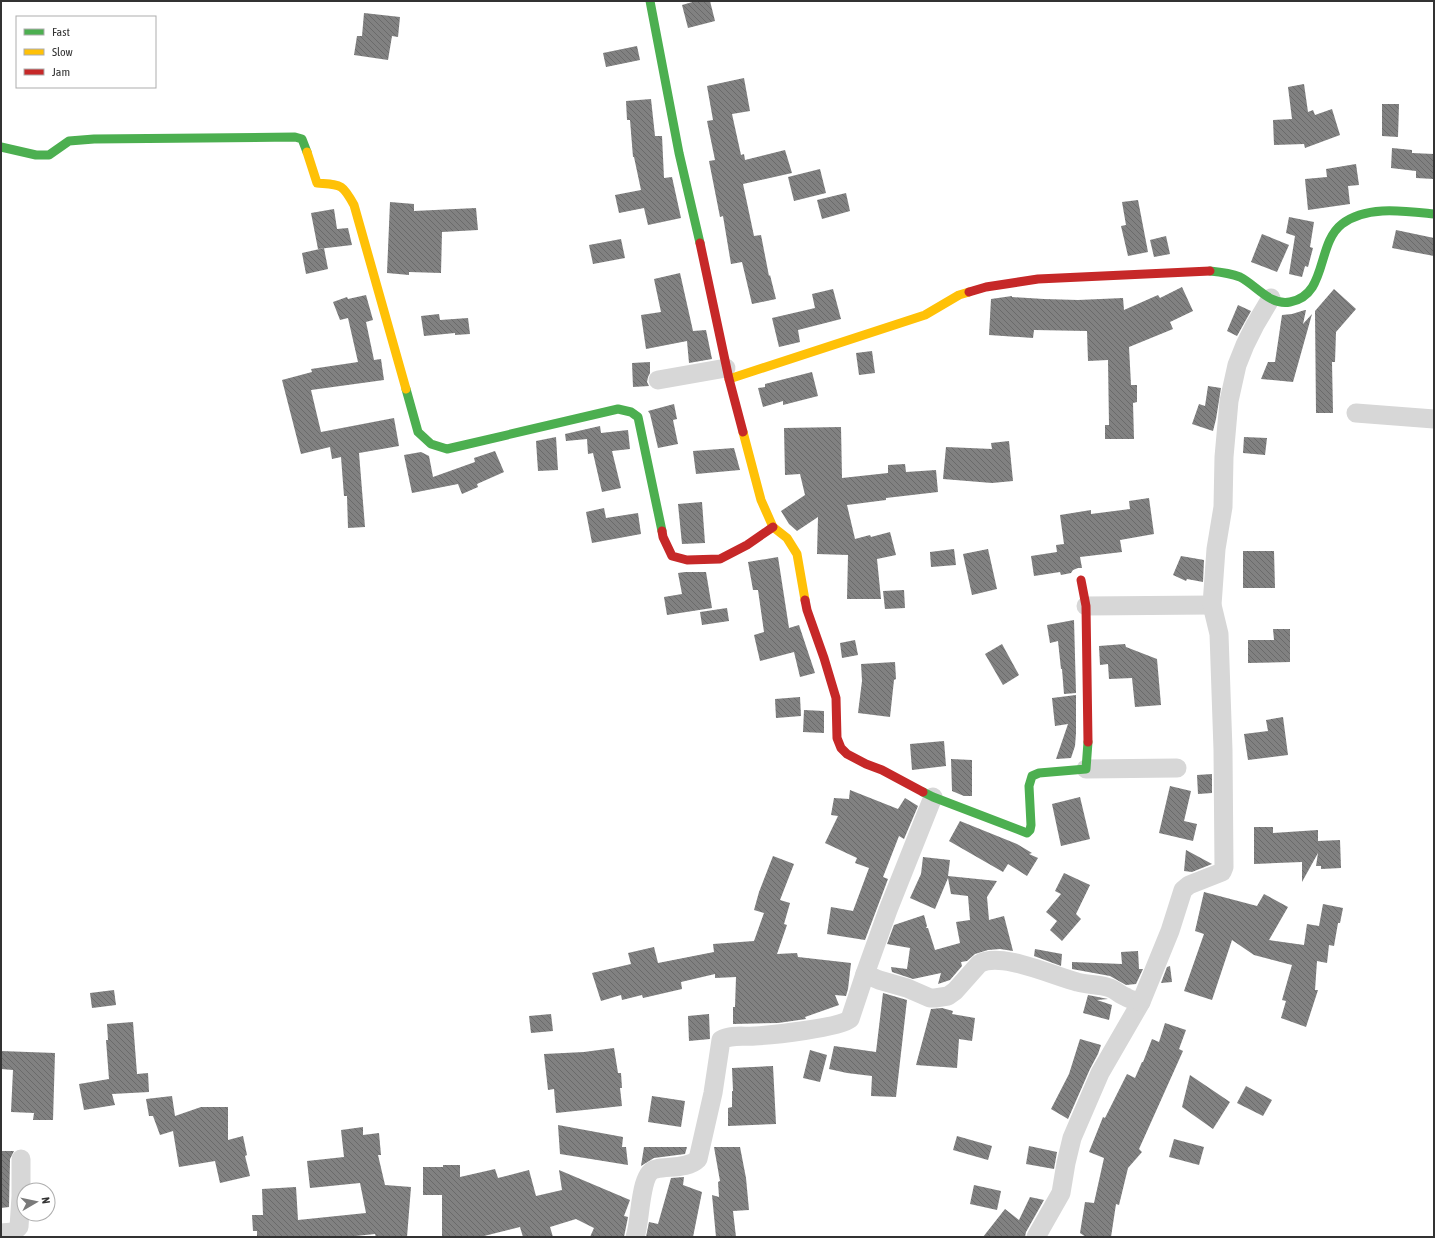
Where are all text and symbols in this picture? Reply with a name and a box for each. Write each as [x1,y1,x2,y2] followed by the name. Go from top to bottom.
[16,16,156,88] legend
[52,25,70,39] text: Fast
[52,45,73,59] text: Slow
[52,65,70,79] text: Jam
[16,1182,56,1222] north arrow
[39,1196,52,1205] text: N

